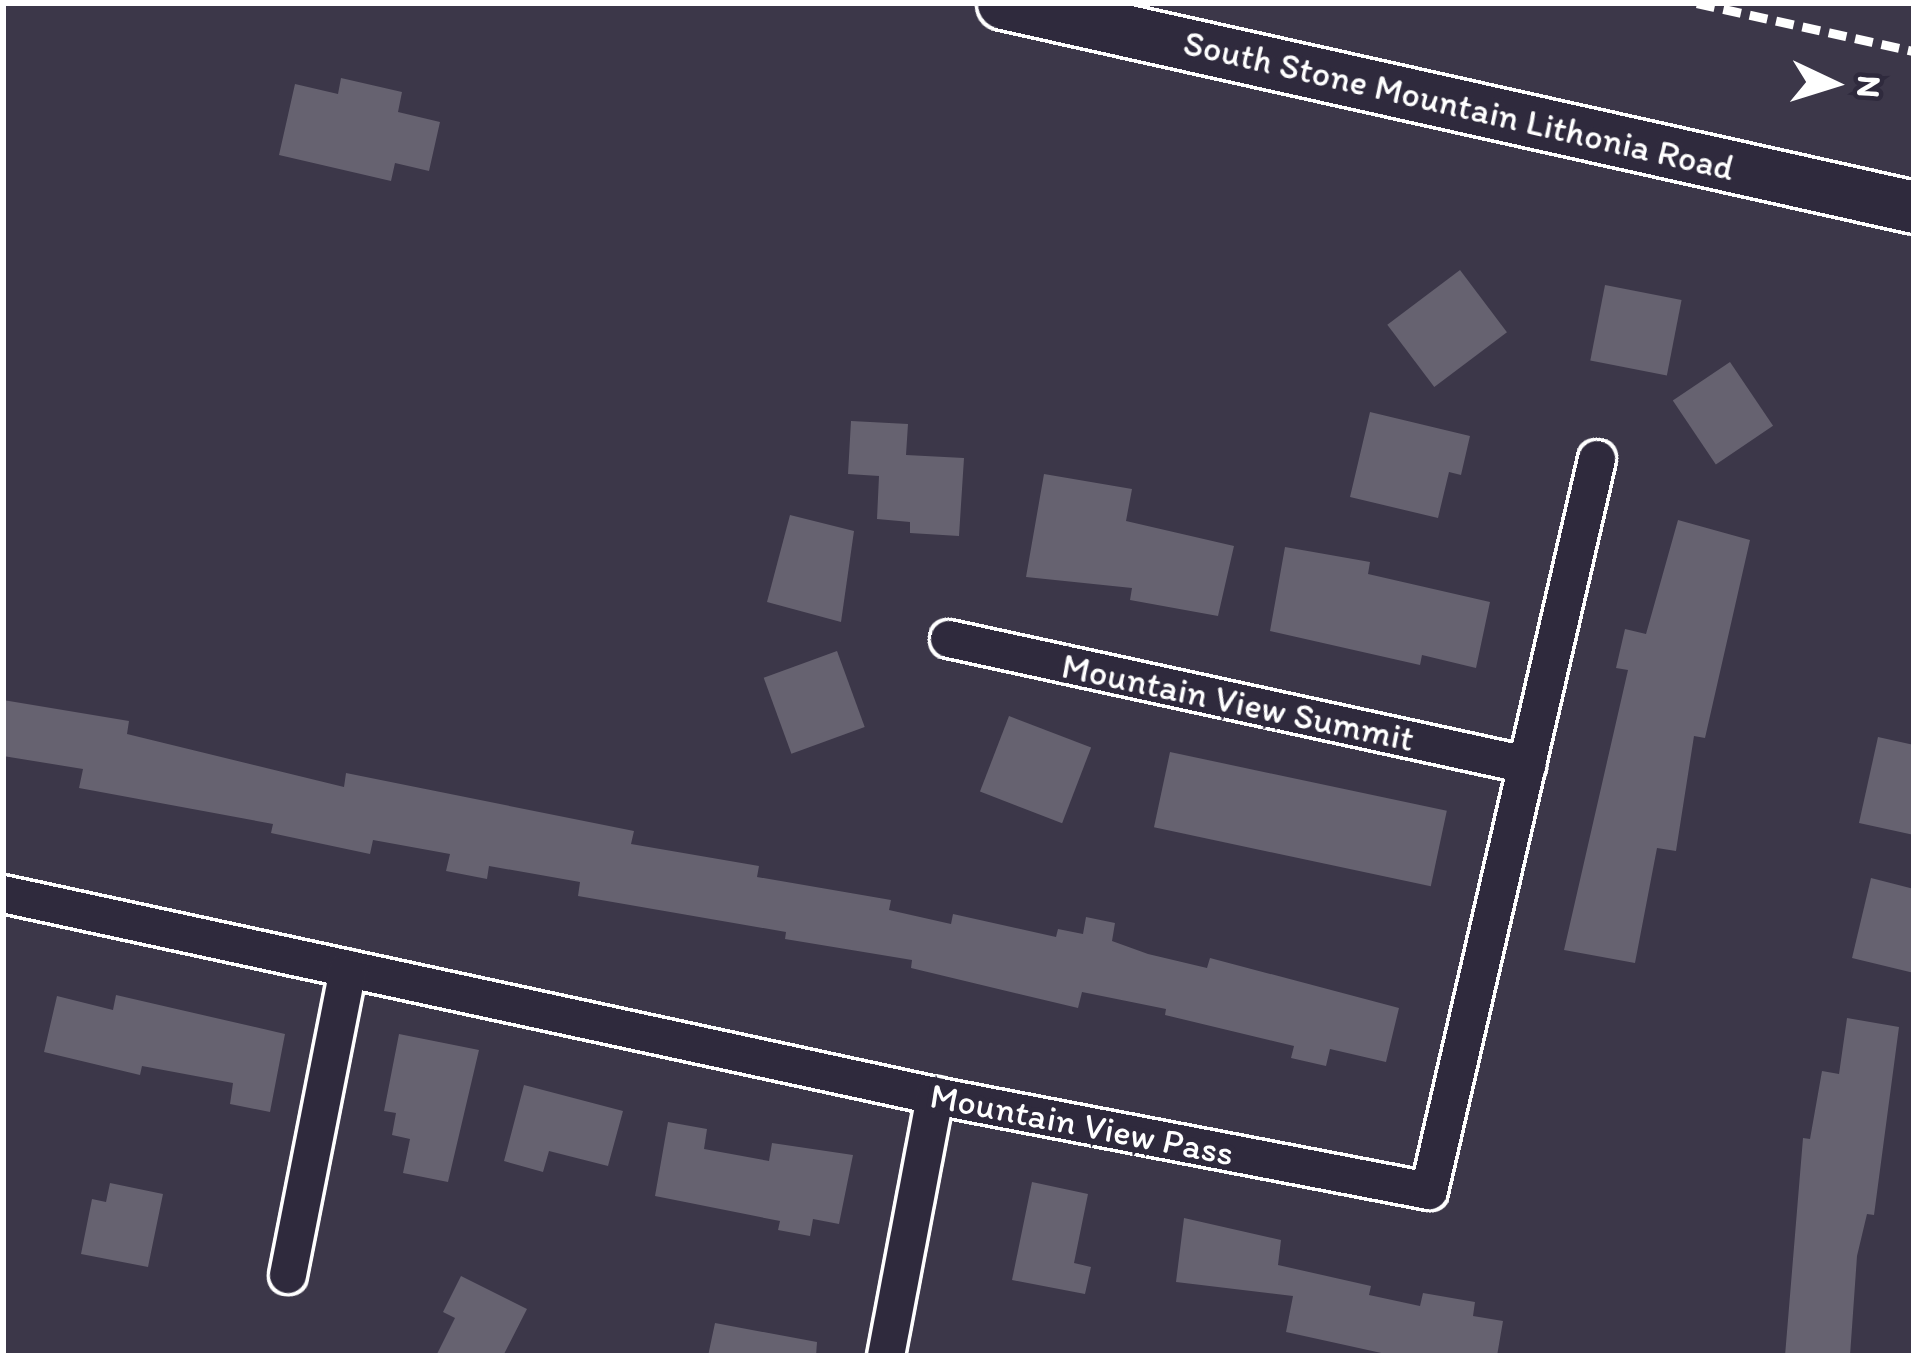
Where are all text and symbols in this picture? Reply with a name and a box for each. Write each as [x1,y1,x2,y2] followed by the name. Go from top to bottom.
[1180,21,1738,189] street label: South Stone Mountain Lithonia Road
[1773,24,1893,144] north arrow
[1849,74,1890,99] text: N
[1058,644,1418,760] street label: Mountain View Summit
[927,1074,1237,1174] street label: Mountain View Pass

